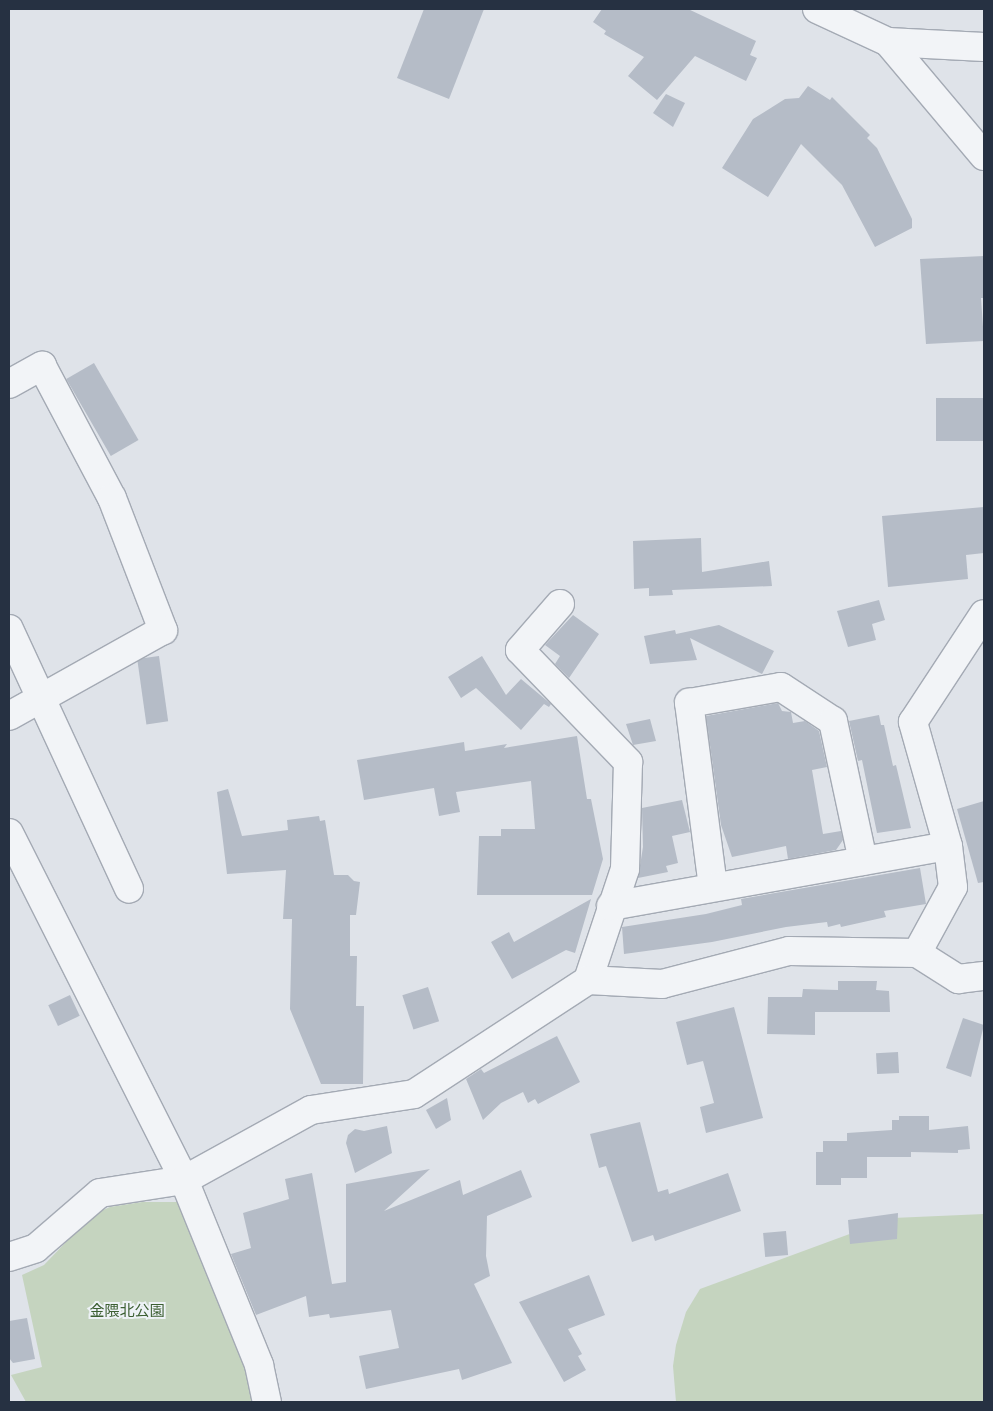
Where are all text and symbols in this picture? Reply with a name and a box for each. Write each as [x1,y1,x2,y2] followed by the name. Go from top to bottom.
[90,1302,164,1320] park label: 金隈北公園

